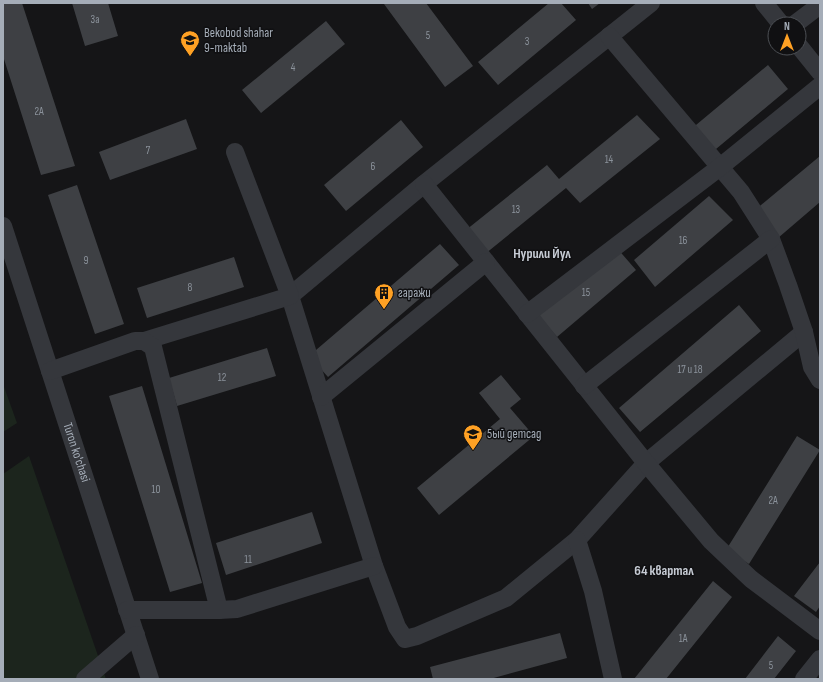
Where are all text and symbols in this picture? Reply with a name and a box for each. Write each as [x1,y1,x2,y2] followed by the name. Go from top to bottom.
[91,13,99,26] house number: 3а
[767,16,807,56] north arrow
[784,20,790,33] text: N
[204,25,273,56] place label: Bekobod shahar 9-maktab
[179,29,201,57] school or university icon: Bekobod shahar 9-maktab
[426,29,430,42] house number: 5
[525,35,530,48] house number: 3
[291,61,296,74] house number: 4
[34,105,44,118] house number: 2А
[146,144,151,157] house number: 7
[605,153,614,166] house number: 14
[371,160,376,173] house number: 6
[512,203,521,216] house number: 13
[679,234,688,247] house number: 16
[513,245,571,262] district label: Нурили Йул
[84,254,89,267] house number: 9
[188,281,193,294] house number: 8
[373,282,395,310] building icon: гаражи
[398,285,431,301] place label: гаражи
[582,286,590,299] house number: 15
[678,363,703,376] house number: 17 и 18
[218,371,227,384] house number: 12
[59,421,94,484] street label: Turon ko'chasi
[462,423,484,451] school or university icon: 5ый детсад
[487,426,542,442] place label: 5ый детсад
[152,483,160,496] house number: 10
[768,494,778,507] house number: 2А
[244,553,252,566] house number: 11
[634,562,694,579] district label: 64 квартал
[679,632,688,645] house number: 1А
[769,659,773,672] house number: 5

